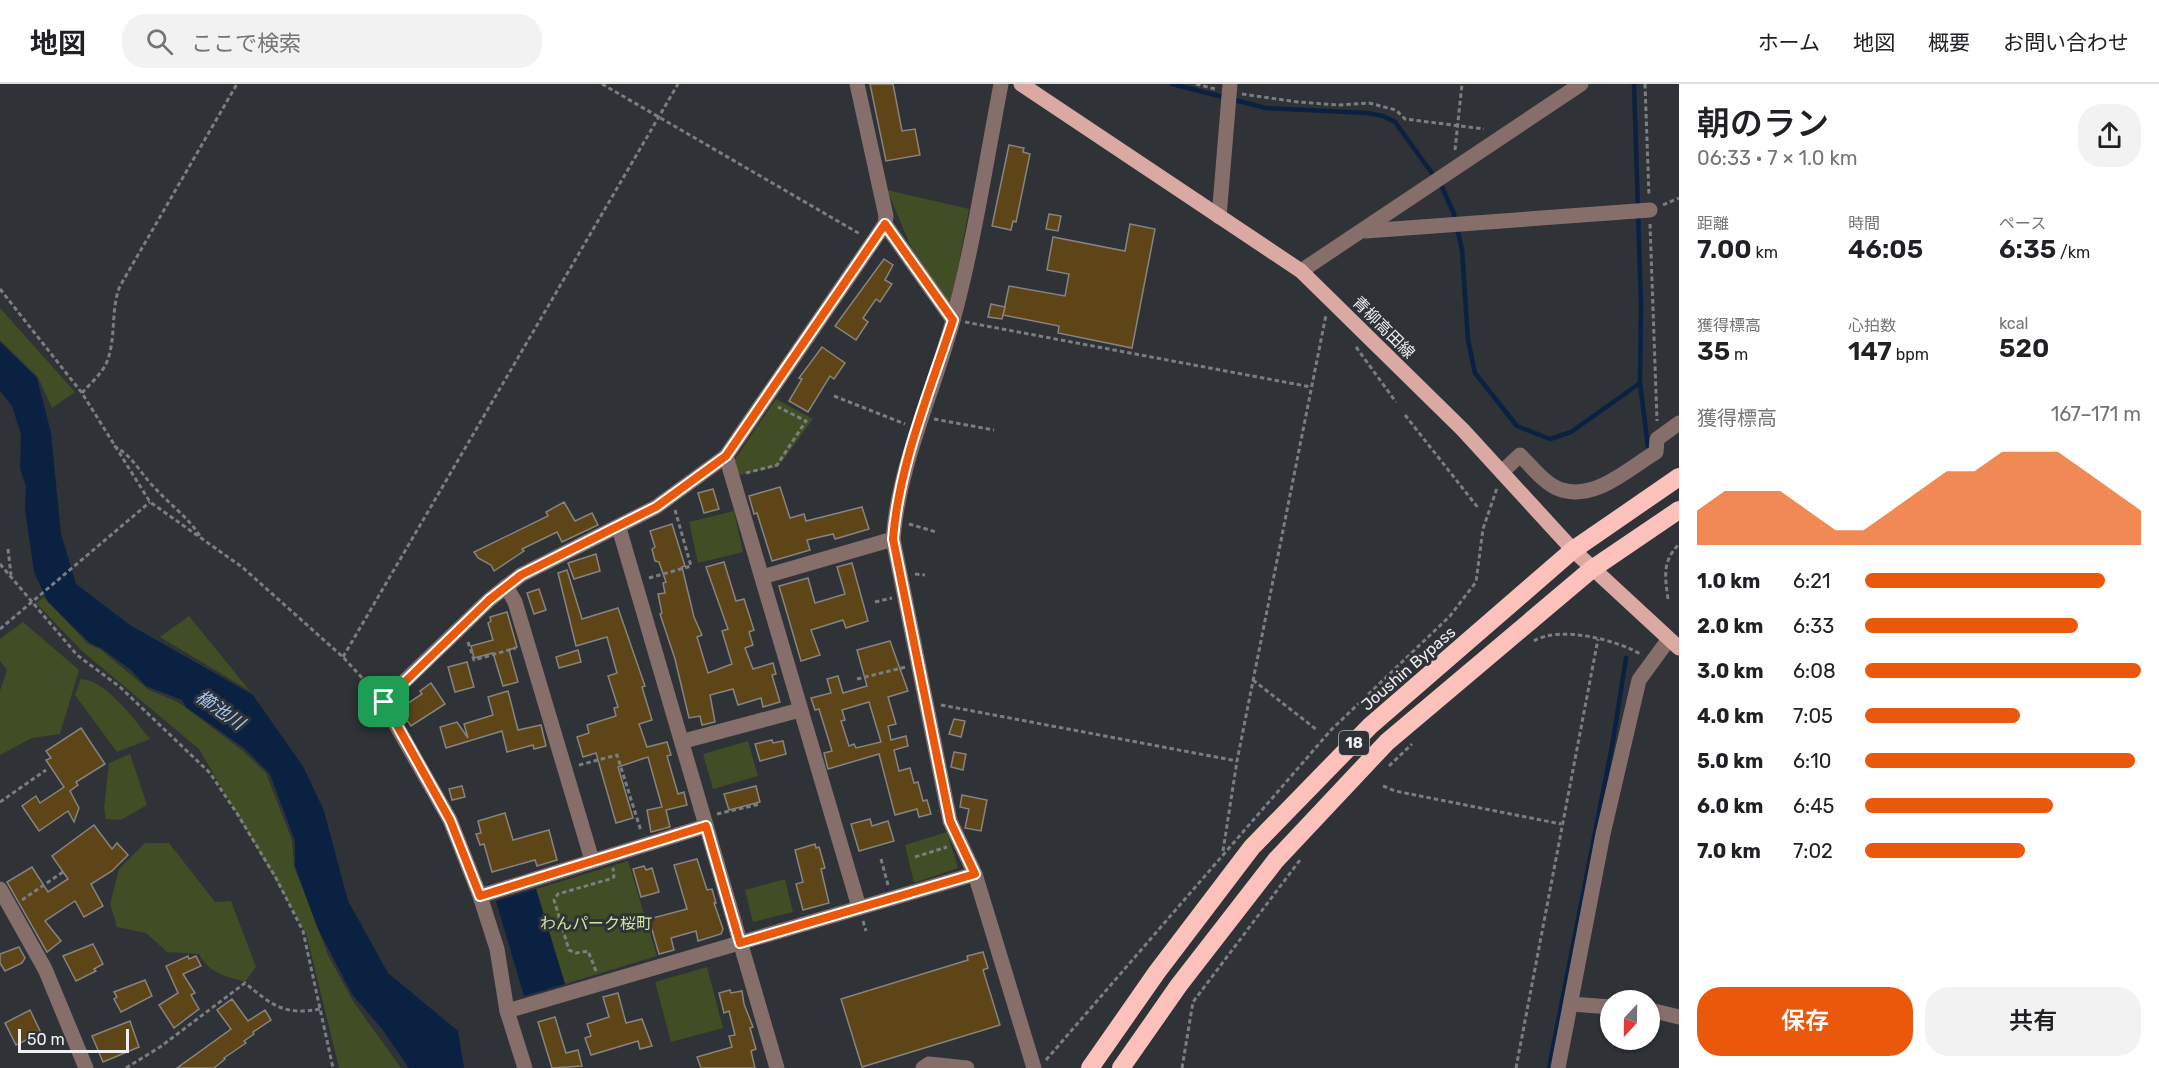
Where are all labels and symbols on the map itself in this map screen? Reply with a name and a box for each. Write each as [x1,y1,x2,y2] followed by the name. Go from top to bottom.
[1349,292,1419,362] street label: 青柳高田線
[1357,622,1459,714] street label: Joushin Bypass
[358,676,409,727] pin
[192,686,250,736] water label: 櫛池川
[1339,731,1369,755] road number: 18
[540,914,652,933] park label: わんパーク桜町
[1600,990,1660,1050] north arrow
[18,1026,129,1054] scale bar

